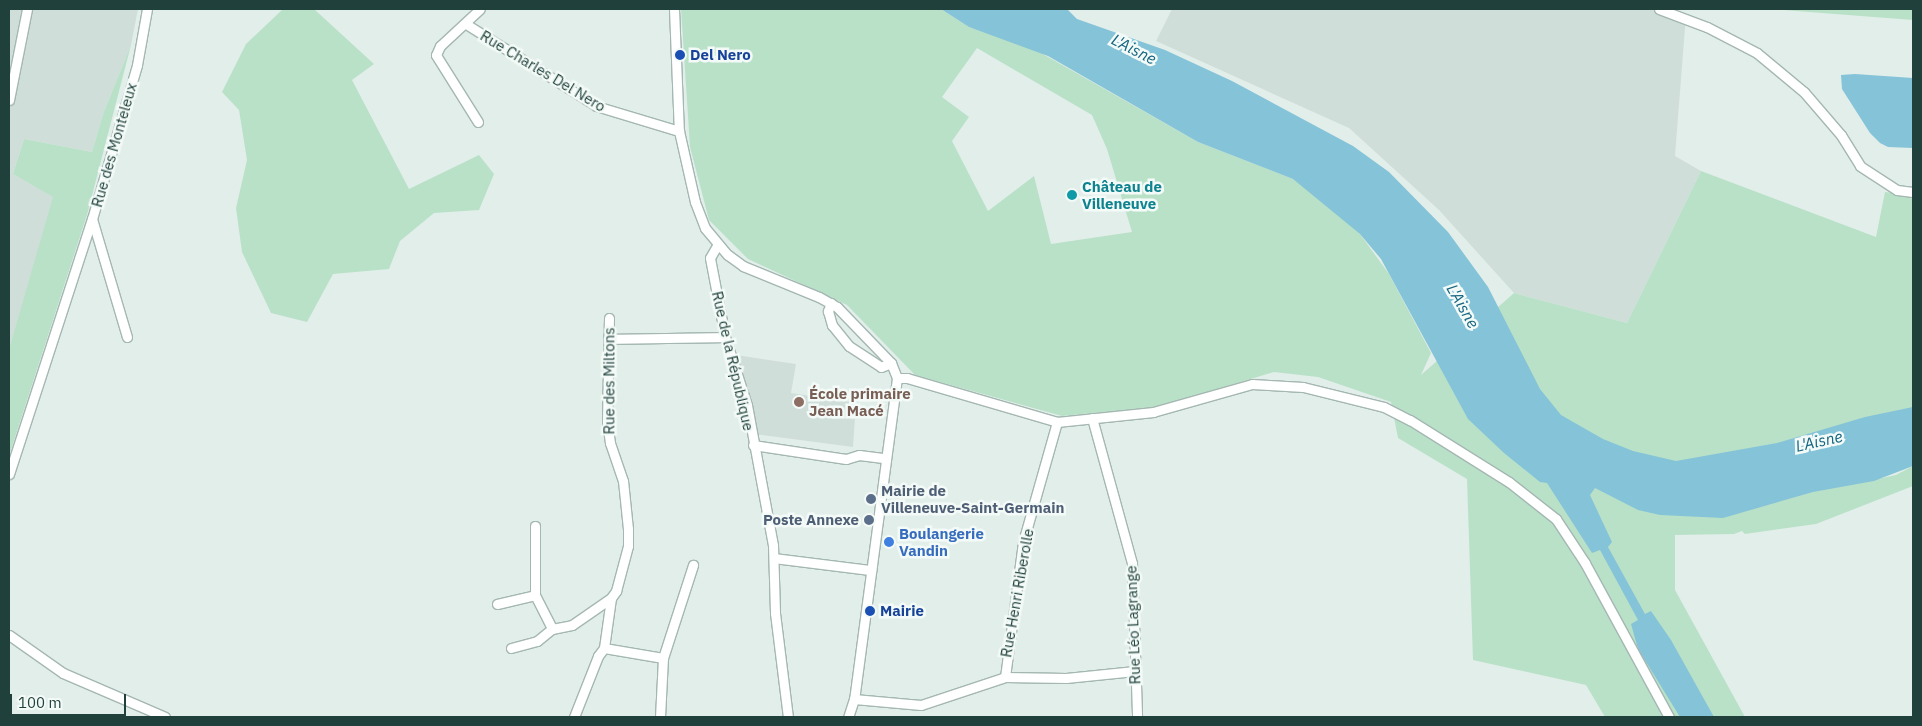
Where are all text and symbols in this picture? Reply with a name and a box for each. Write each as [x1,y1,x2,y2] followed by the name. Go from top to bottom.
[477,26,609,116] street label: Rue Charles Del Nero
[1108,30,1160,68] water label: L'Aisne
[690,46,751,64] place label: Del Nero
[674,49,686,61] marker: Del Nero
[88,81,140,209] street label: Rue des Monteleux
[1082,177,1162,212] place label: Château de Villeneuve
[1066,189,1078,201] marker: Château de Villeneuve
[1443,281,1483,331] water label: L'Aisne
[708,289,758,433] street label: Rue de la République
[600,327,618,435] street label: Rue des Miltons
[809,384,911,419] place label: École primaire Jean Macé
[793,396,805,408] marker: École primaire Jean Macé
[1794,426,1844,456] water label: L'Aisne
[881,481,1064,516] place label: Mairie de Villeneuve-Saint-Germain
[865,493,877,505] marker: Mairie de Villeneuve-Saint-Germain
[763,511,859,529] place label: Poste Annexe
[863,514,875,526] marker: Poste Annexe
[899,524,984,559] place label: Boulangerie Vandin
[997,527,1037,659] street label: Rue Henri Riberolle
[883,536,895,548] marker: Boulangerie Vandin
[1122,565,1144,685] street label: Rue Léo Lagrange
[880,602,924,620] place label: Mairie
[864,605,876,617] marker: Mairie
[12,684,129,716] scale bar
[18,693,62,712] text: 100 m

